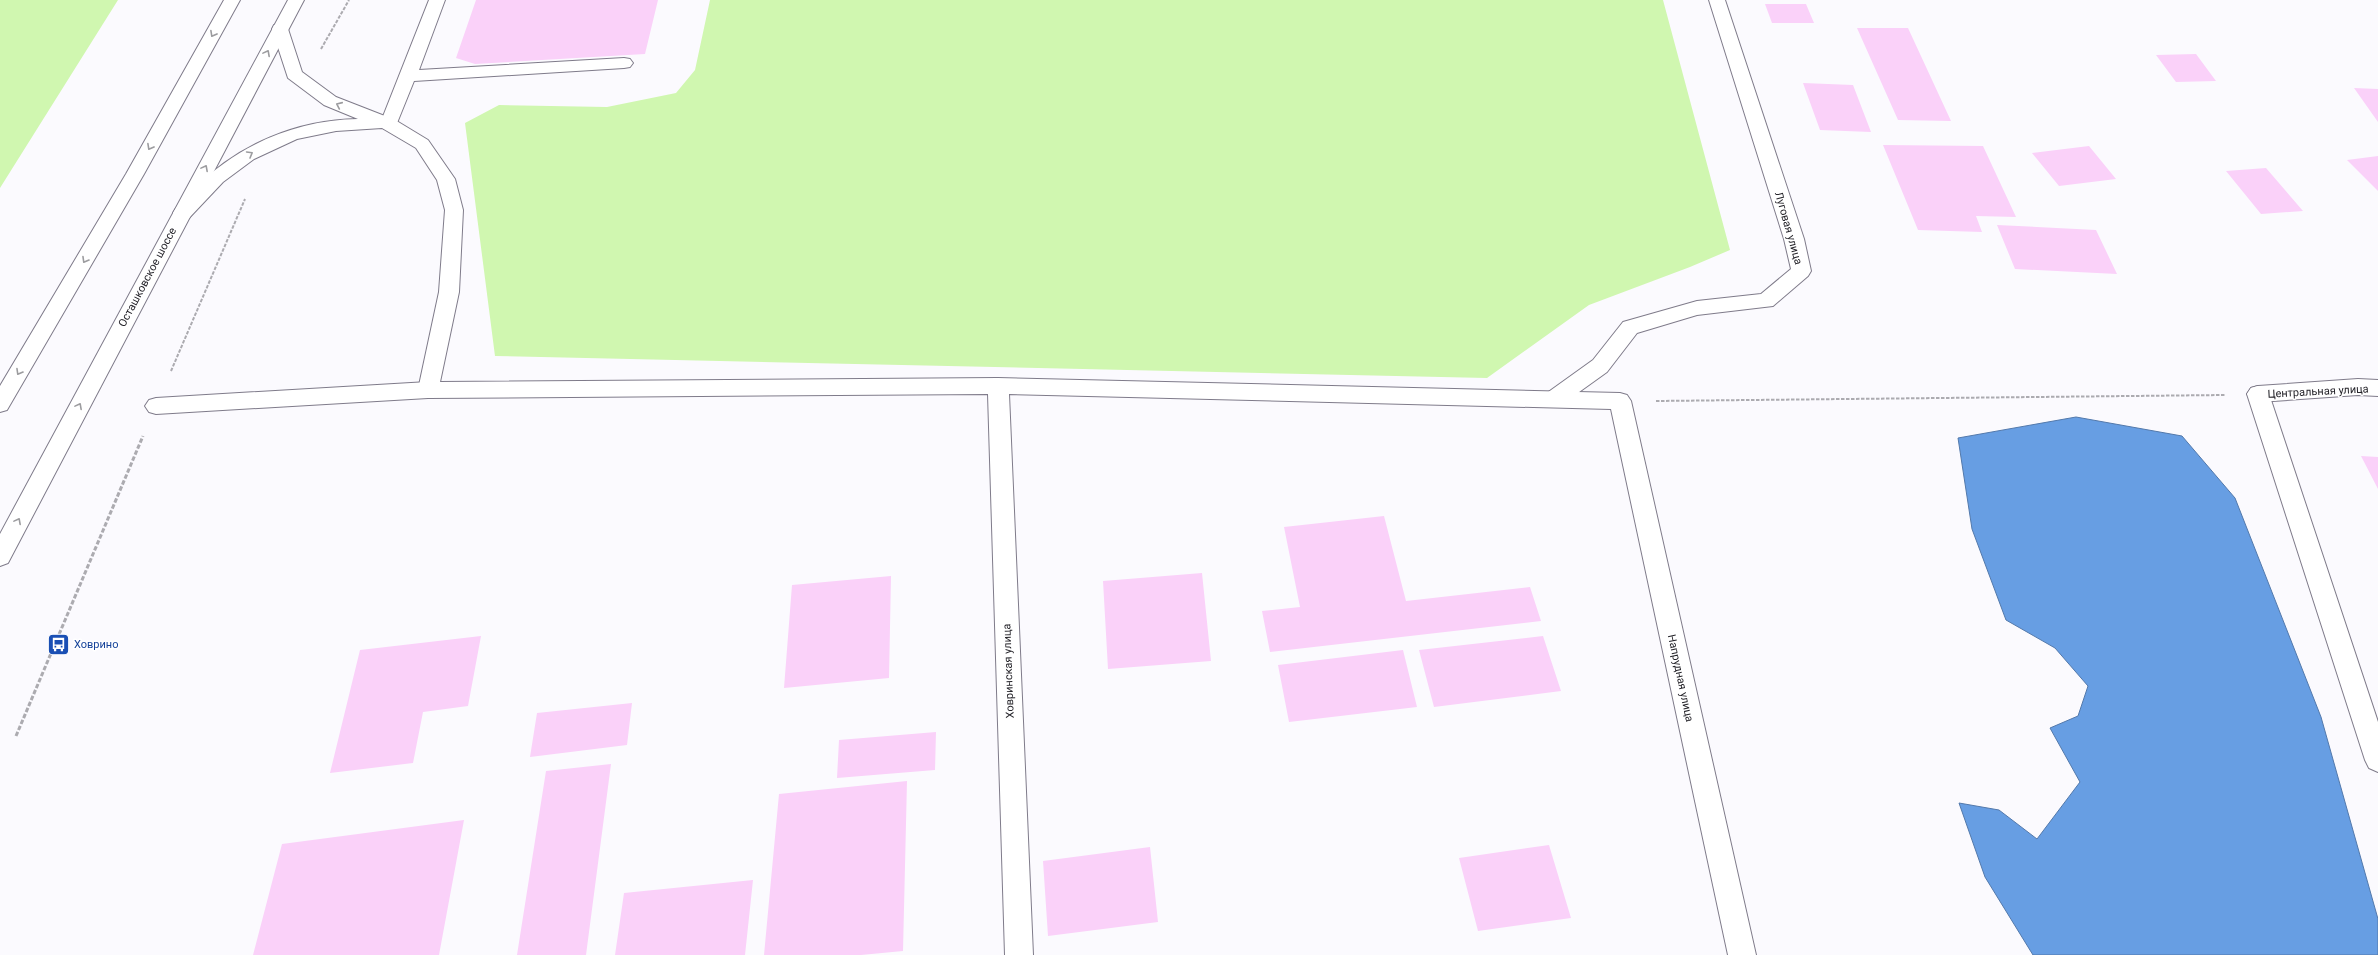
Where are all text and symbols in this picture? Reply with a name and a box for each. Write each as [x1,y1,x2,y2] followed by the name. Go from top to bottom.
[211,30,218,37] one-way arrow
[262,50,270,58] one-way arrow
[336,102,344,110] one-way arrow
[147,143,154,151] one-way arrow
[246,152,253,159] one-way arrow
[201,165,208,172] one-way arrow
[1772,190,1805,266] street label: Луговая улица
[116,225,179,329] street label: Осташковское шоссе
[82,256,89,263] one-way arrow
[16,368,23,375] one-way arrow
[2267,382,2369,401] street label: Центральная улица
[74,403,82,411] one-way arrow
[13,518,21,526] one-way arrow
[1000,623,1017,719] street label: Ховринская улица
[46,631,72,657] bus stop icon: Ховрино
[1665,633,1696,723] street label: Напрудная улица
[74,638,119,651] place label: Ховрино

